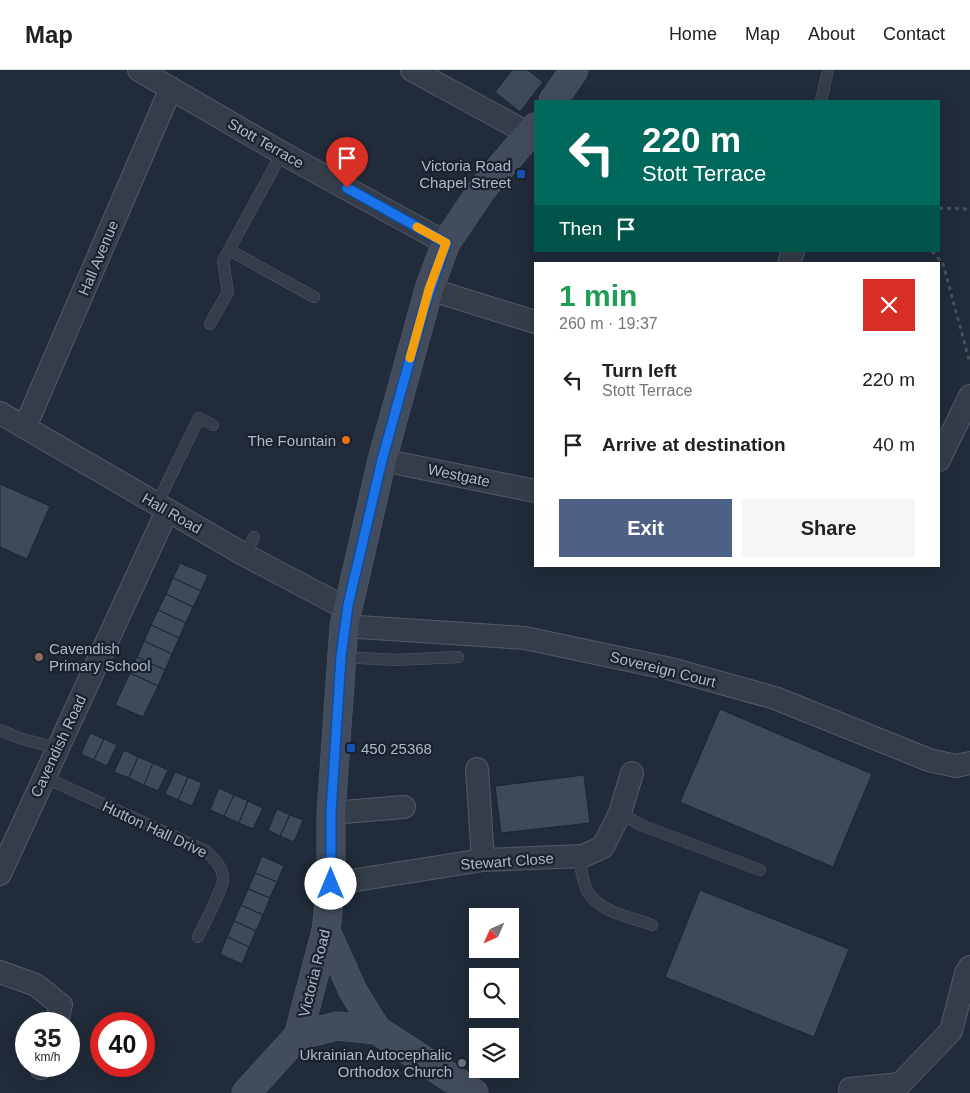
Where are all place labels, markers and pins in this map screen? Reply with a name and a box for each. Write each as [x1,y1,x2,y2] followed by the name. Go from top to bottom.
[326,137,368,188] pin
[419,157,512,191] place label: Victoria Road Chapel Street
[515,168,527,180] marker: Victoria Road Chapel Street
[248,432,336,449] place label: The Fountain
[340,434,352,446] marker: The Fountain
[49,640,151,674] place label: Cavendish Primary School
[33,651,45,663] marker: Cavendish Primary School
[361,740,432,757] place label: 450 25368
[345,742,357,754] marker: 450 25368
[299,1046,452,1080] place label: Ukrainian Autocephalic Orthodox Church
[456,1057,468,1069] marker: Ukrainian Autocephalic Orthodox Church

